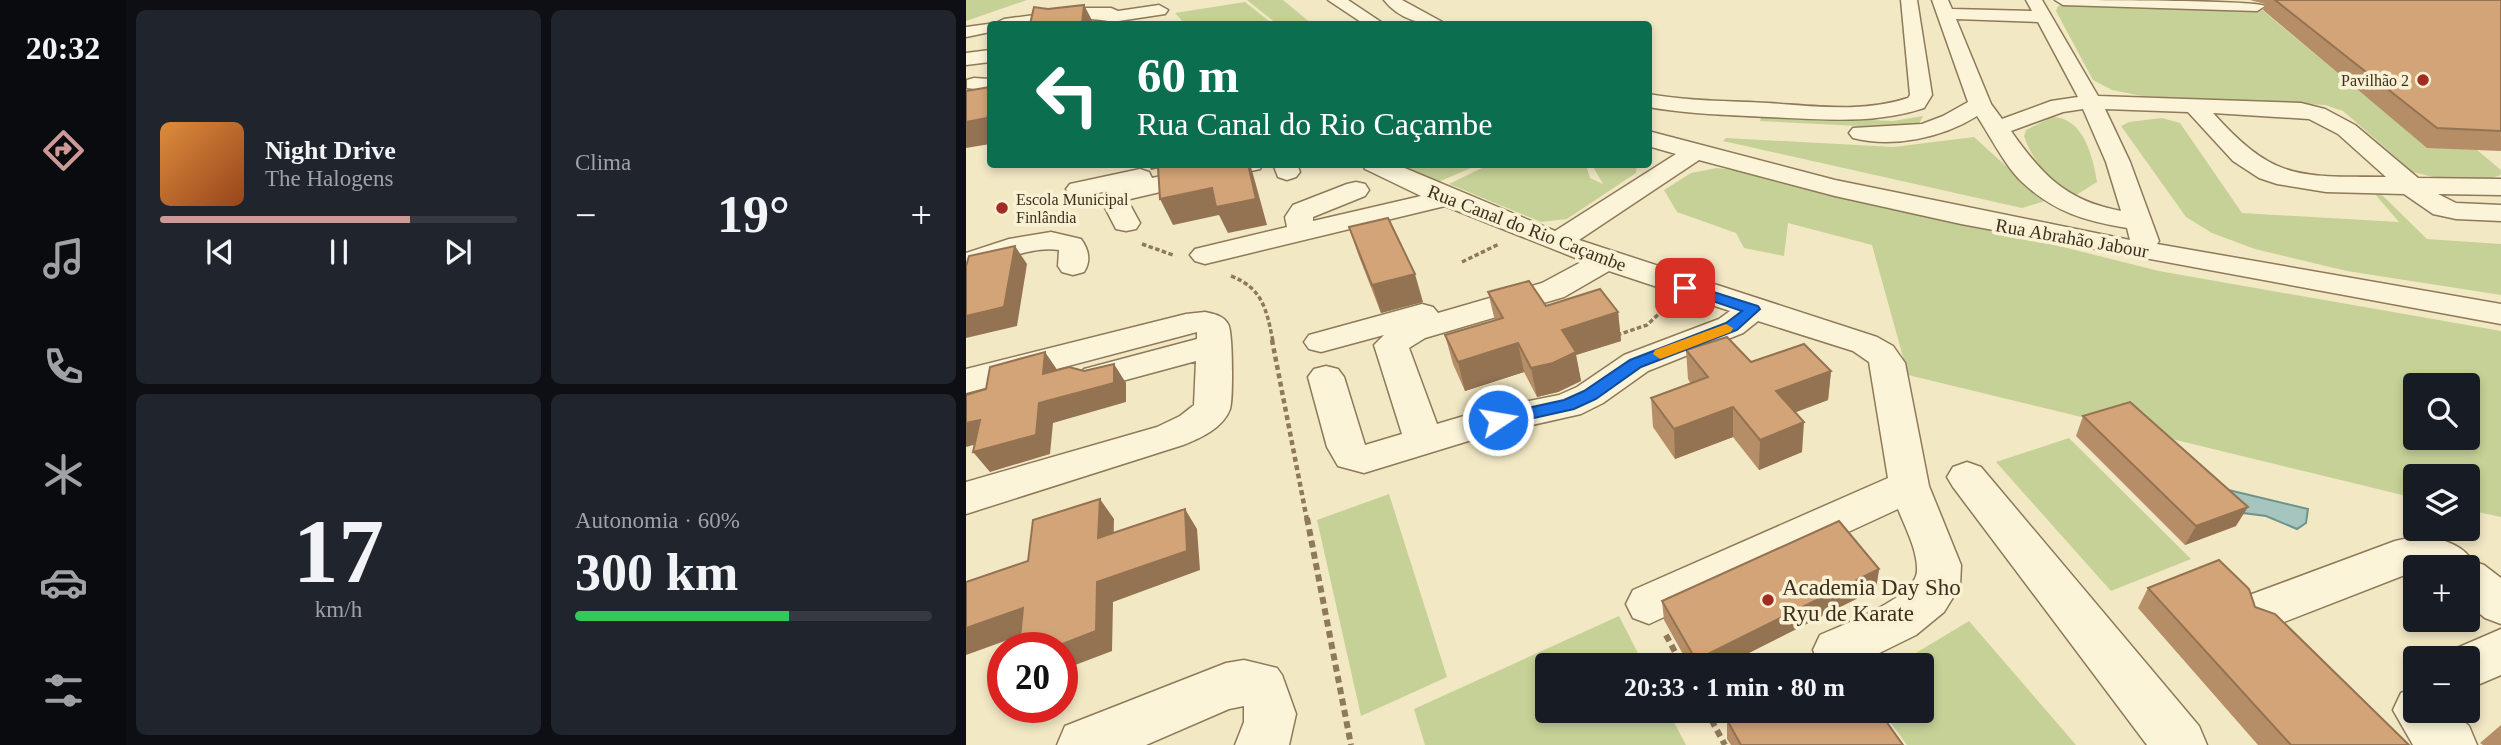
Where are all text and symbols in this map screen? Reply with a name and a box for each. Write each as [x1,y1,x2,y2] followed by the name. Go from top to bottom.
[26,30,100,66] text: 20:32
[1137,48,1239,103] text: 60 m
[1022,49,1113,140] icon: left
[2341,72,2409,89] place label: Pavilhão 2
[2415,72,2431,88] marker: Pavilhão 2
[1137,106,1492,142] text: Rua Canal do Rio Caçambe
[39,126,88,175] icon: directions
[265,136,396,165] text: Night Drive
[575,150,631,175] text: Clima
[265,166,393,191] text: The Halogens
[1425,180,1629,276] street label: Rua Canal do Rio Caçambe
[717,186,790,243] text: 19°
[1016,191,1129,226] place label: Escola Municipal Finlândia
[575,194,596,236] text: −
[911,194,932,236] text: +
[994,200,1010,216] marker: Escola Municipal Finlândia
[1994,214,2151,262] street label: Rua Abrahão Jabour
[201,233,239,271] icon: previous
[320,233,358,271] icon: pause
[439,233,477,271] icon: next
[39,234,88,283] icon: music
[1655,258,1715,318] pin
[1666,269,1704,307] icon: arrive
[39,342,88,391] icon: phone
[2403,373,2480,723] map controls
[2403,373,2480,450] button: search
[1461,383,1535,457] position arrow
[39,450,88,499] icon: climate
[2403,464,2480,541] button: layers
[293,501,384,602] text: 17
[575,508,740,533] text: Autonomia · 60%
[575,544,738,601] text: 300 km
[2403,555,2480,632] button: +
[39,558,88,607] icon: car
[1782,575,1961,626] place label: Academia Day Sho Ryu de Karate
[1760,592,1776,608] marker: Academia Day Sho Ryu de Karate
[315,597,362,622] text: km/h
[987,632,1078,723] speed limit sign: 20
[2403,646,2480,723] button: −
[39,666,88,715] icon: filters
[1624,673,1845,702] text: 20:33 · 1 min · 80 m

